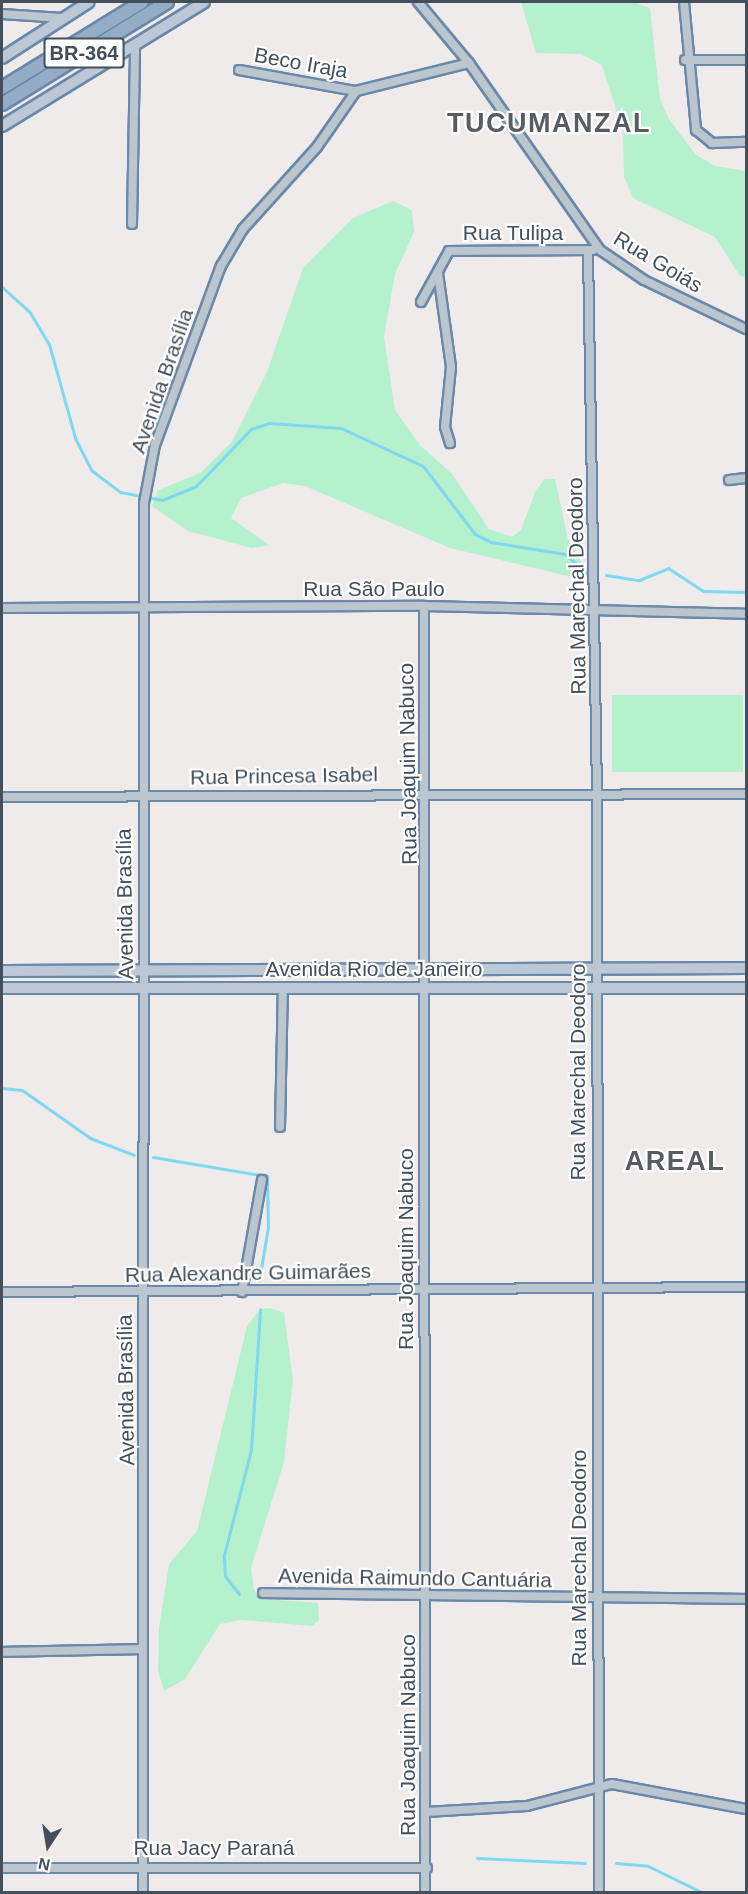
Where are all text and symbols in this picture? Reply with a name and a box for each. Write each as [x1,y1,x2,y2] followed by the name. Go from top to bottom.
[44,36,124,70] road number: BR-364
[252,42,350,84] street label: Beco Iraja
[447,108,651,140] district label: TUCUMANZAL
[463,220,563,246] street label: Rua Tulipa
[609,226,707,298] street label: Rua Goiás
[125,305,199,457] street label: Avenida Brasília
[563,477,591,695] street label: Rua Marechal Deodoro
[303,576,445,602] street label: Rua São Paulo
[394,663,422,865] street label: Rua Joaquim Nabuco
[190,762,378,790] street label: Rua Princesa Isabel
[111,828,139,980] street label: Avenida Brasília
[266,956,482,982] street label: Avenida Rio de Janeiro
[565,963,591,1181] street label: Rua Marechal Deodoro
[625,1146,725,1178] district label: AREAL
[393,1148,419,1350] street label: Rua Joaquim Nabuco
[124,1258,372,1288] street label: Rua Alexandre Guimarães
[112,1314,140,1466] street label: Avenida Brasília
[566,1449,592,1667] street label: Rua Marechal Deodoro
[278,1563,552,1593] street label: Avenida Raimundo Cantuária
[395,1634,421,1836] street label: Rua Joaquim Nabuco
[18,1816,78,1876] north arrow
[133,1835,295,1861] street label: Rua Jacy Paraná
[37,1855,52,1874] text: N

